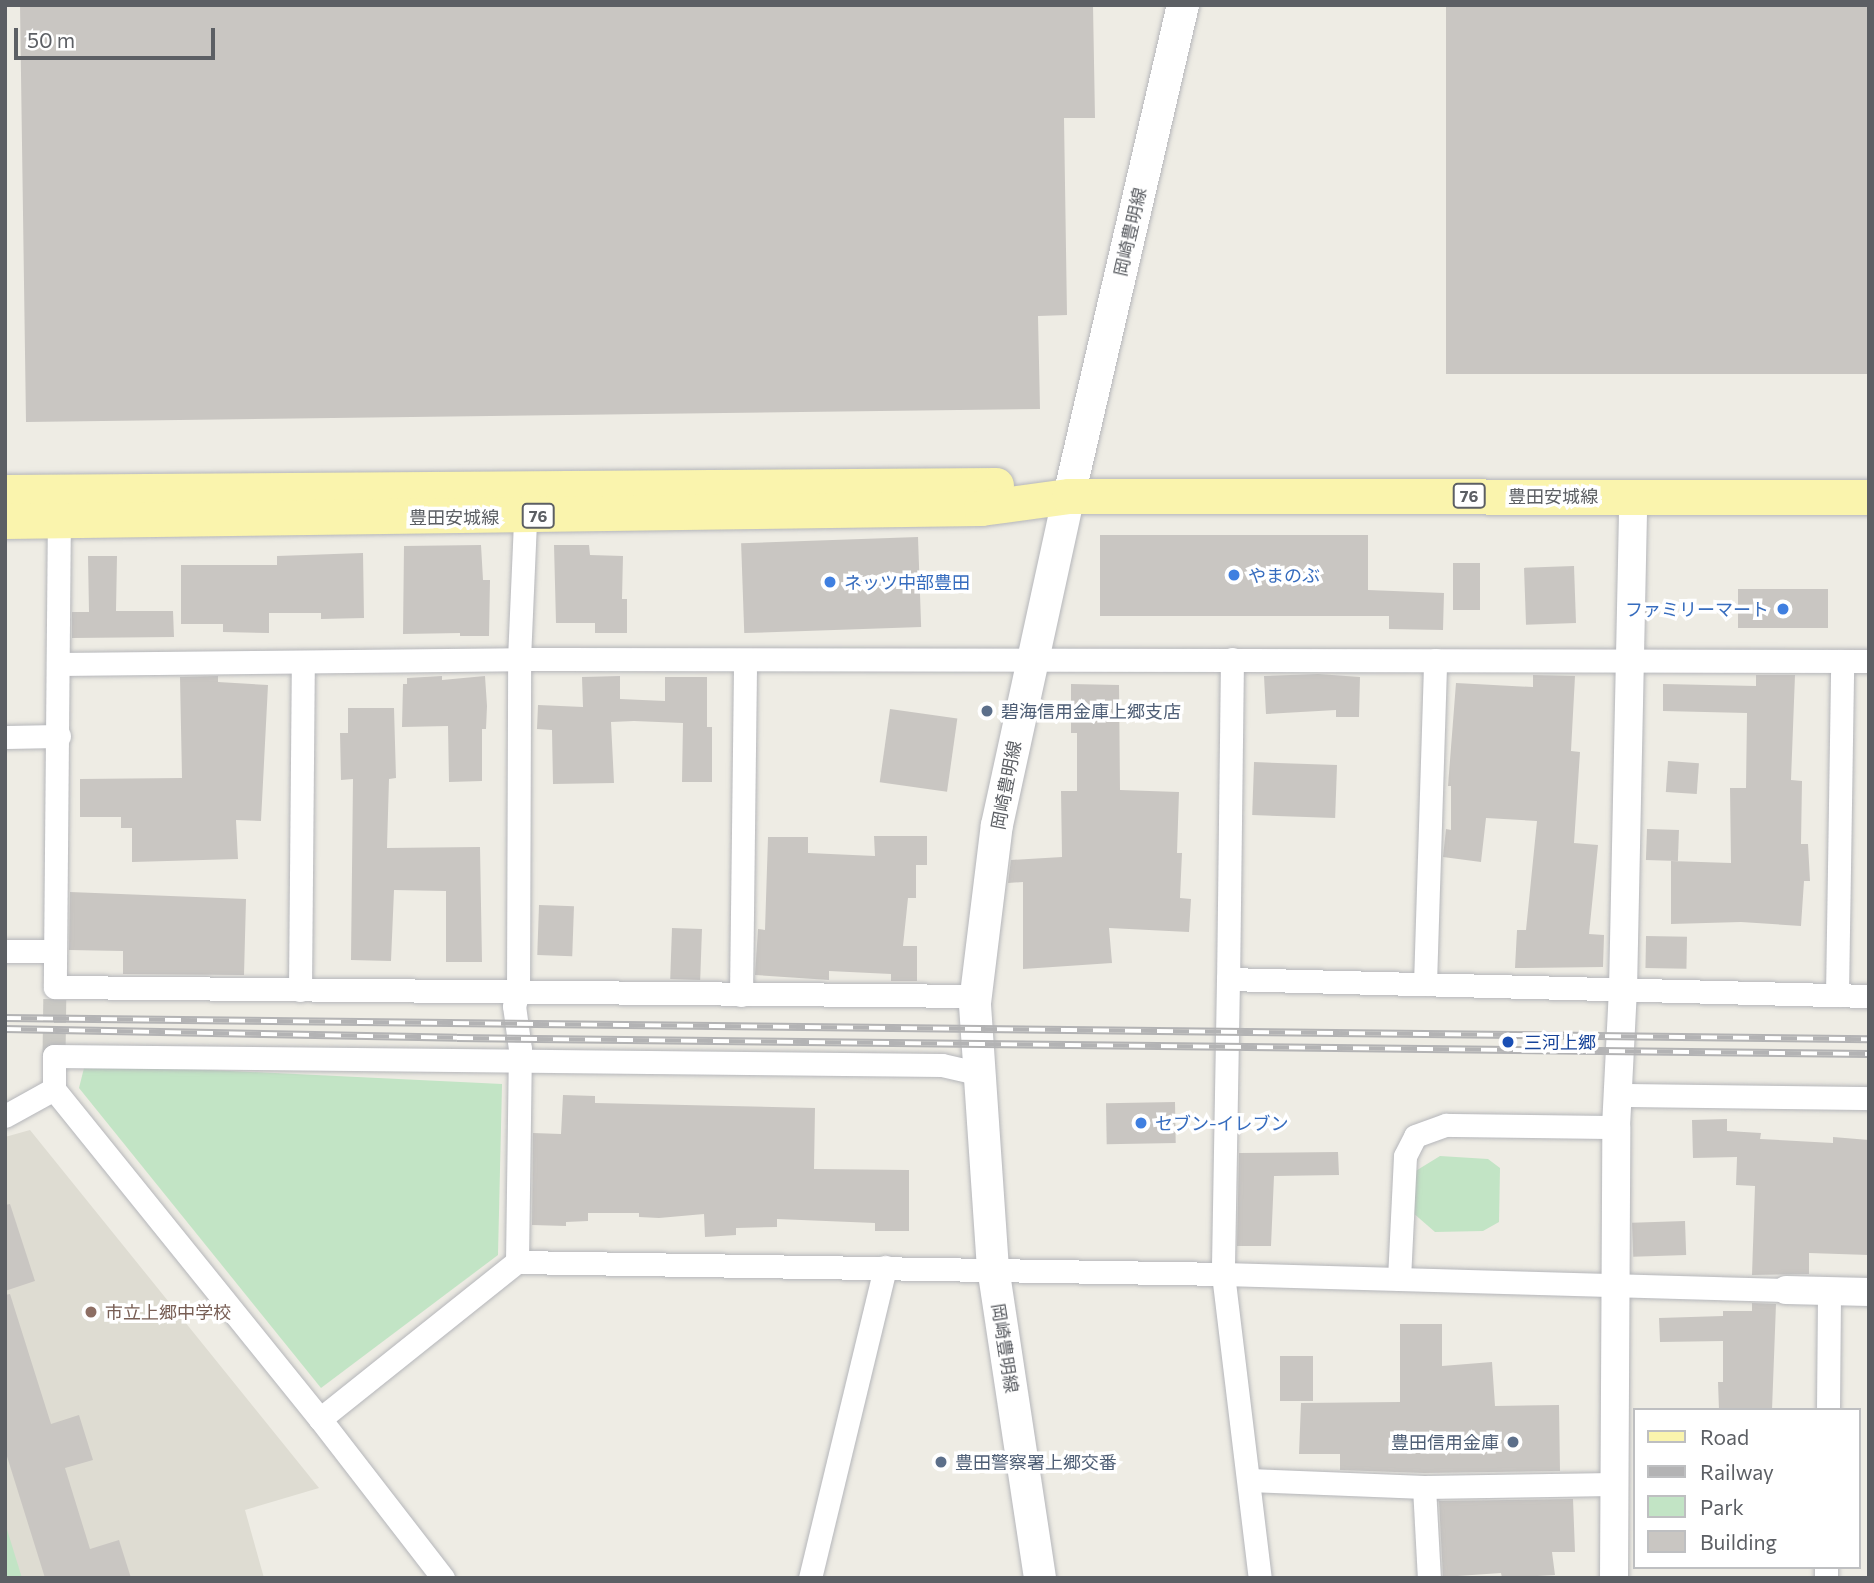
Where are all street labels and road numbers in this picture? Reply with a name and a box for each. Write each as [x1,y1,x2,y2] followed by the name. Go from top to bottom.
[1109,186,1151,278] street label: 岡崎豊明線
[1452,484,1486,509] road number: 76
[1508,485,1598,507] street label: 豊田安城線
[520,503,556,528] road number: 76
[409,506,499,528] street label: 豊田安城線
[987,739,1025,831] street label: 岡崎豊明線
[987,1302,1023,1394] street label: 岡崎豊明線

